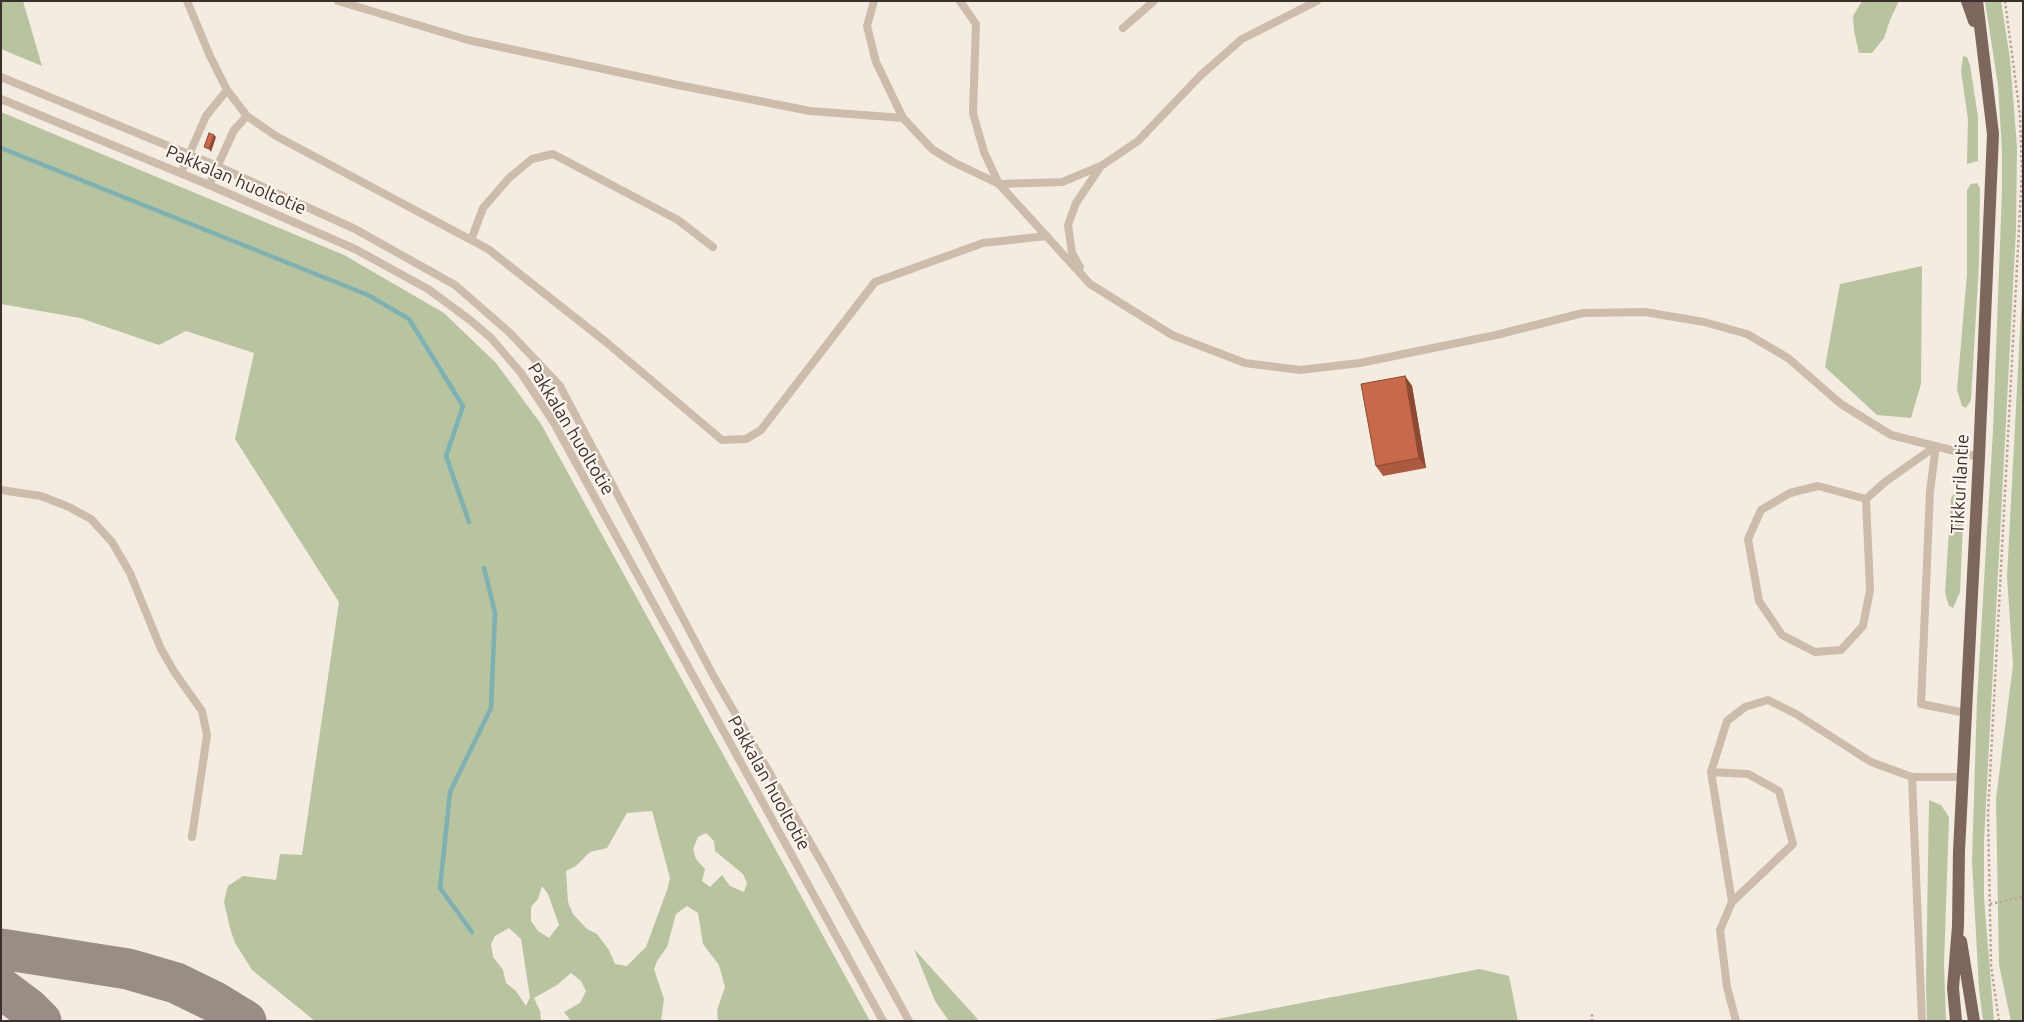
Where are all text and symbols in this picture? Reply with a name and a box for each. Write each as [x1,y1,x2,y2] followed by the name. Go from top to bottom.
[163,141,309,219] street label: Pakkalan huoltotie
[523,359,619,499] street label: Pakkalan huoltotie
[1947,433,1973,535] street label: Tikkurilantie
[723,712,815,854] street label: Pakkalan huoltotie

